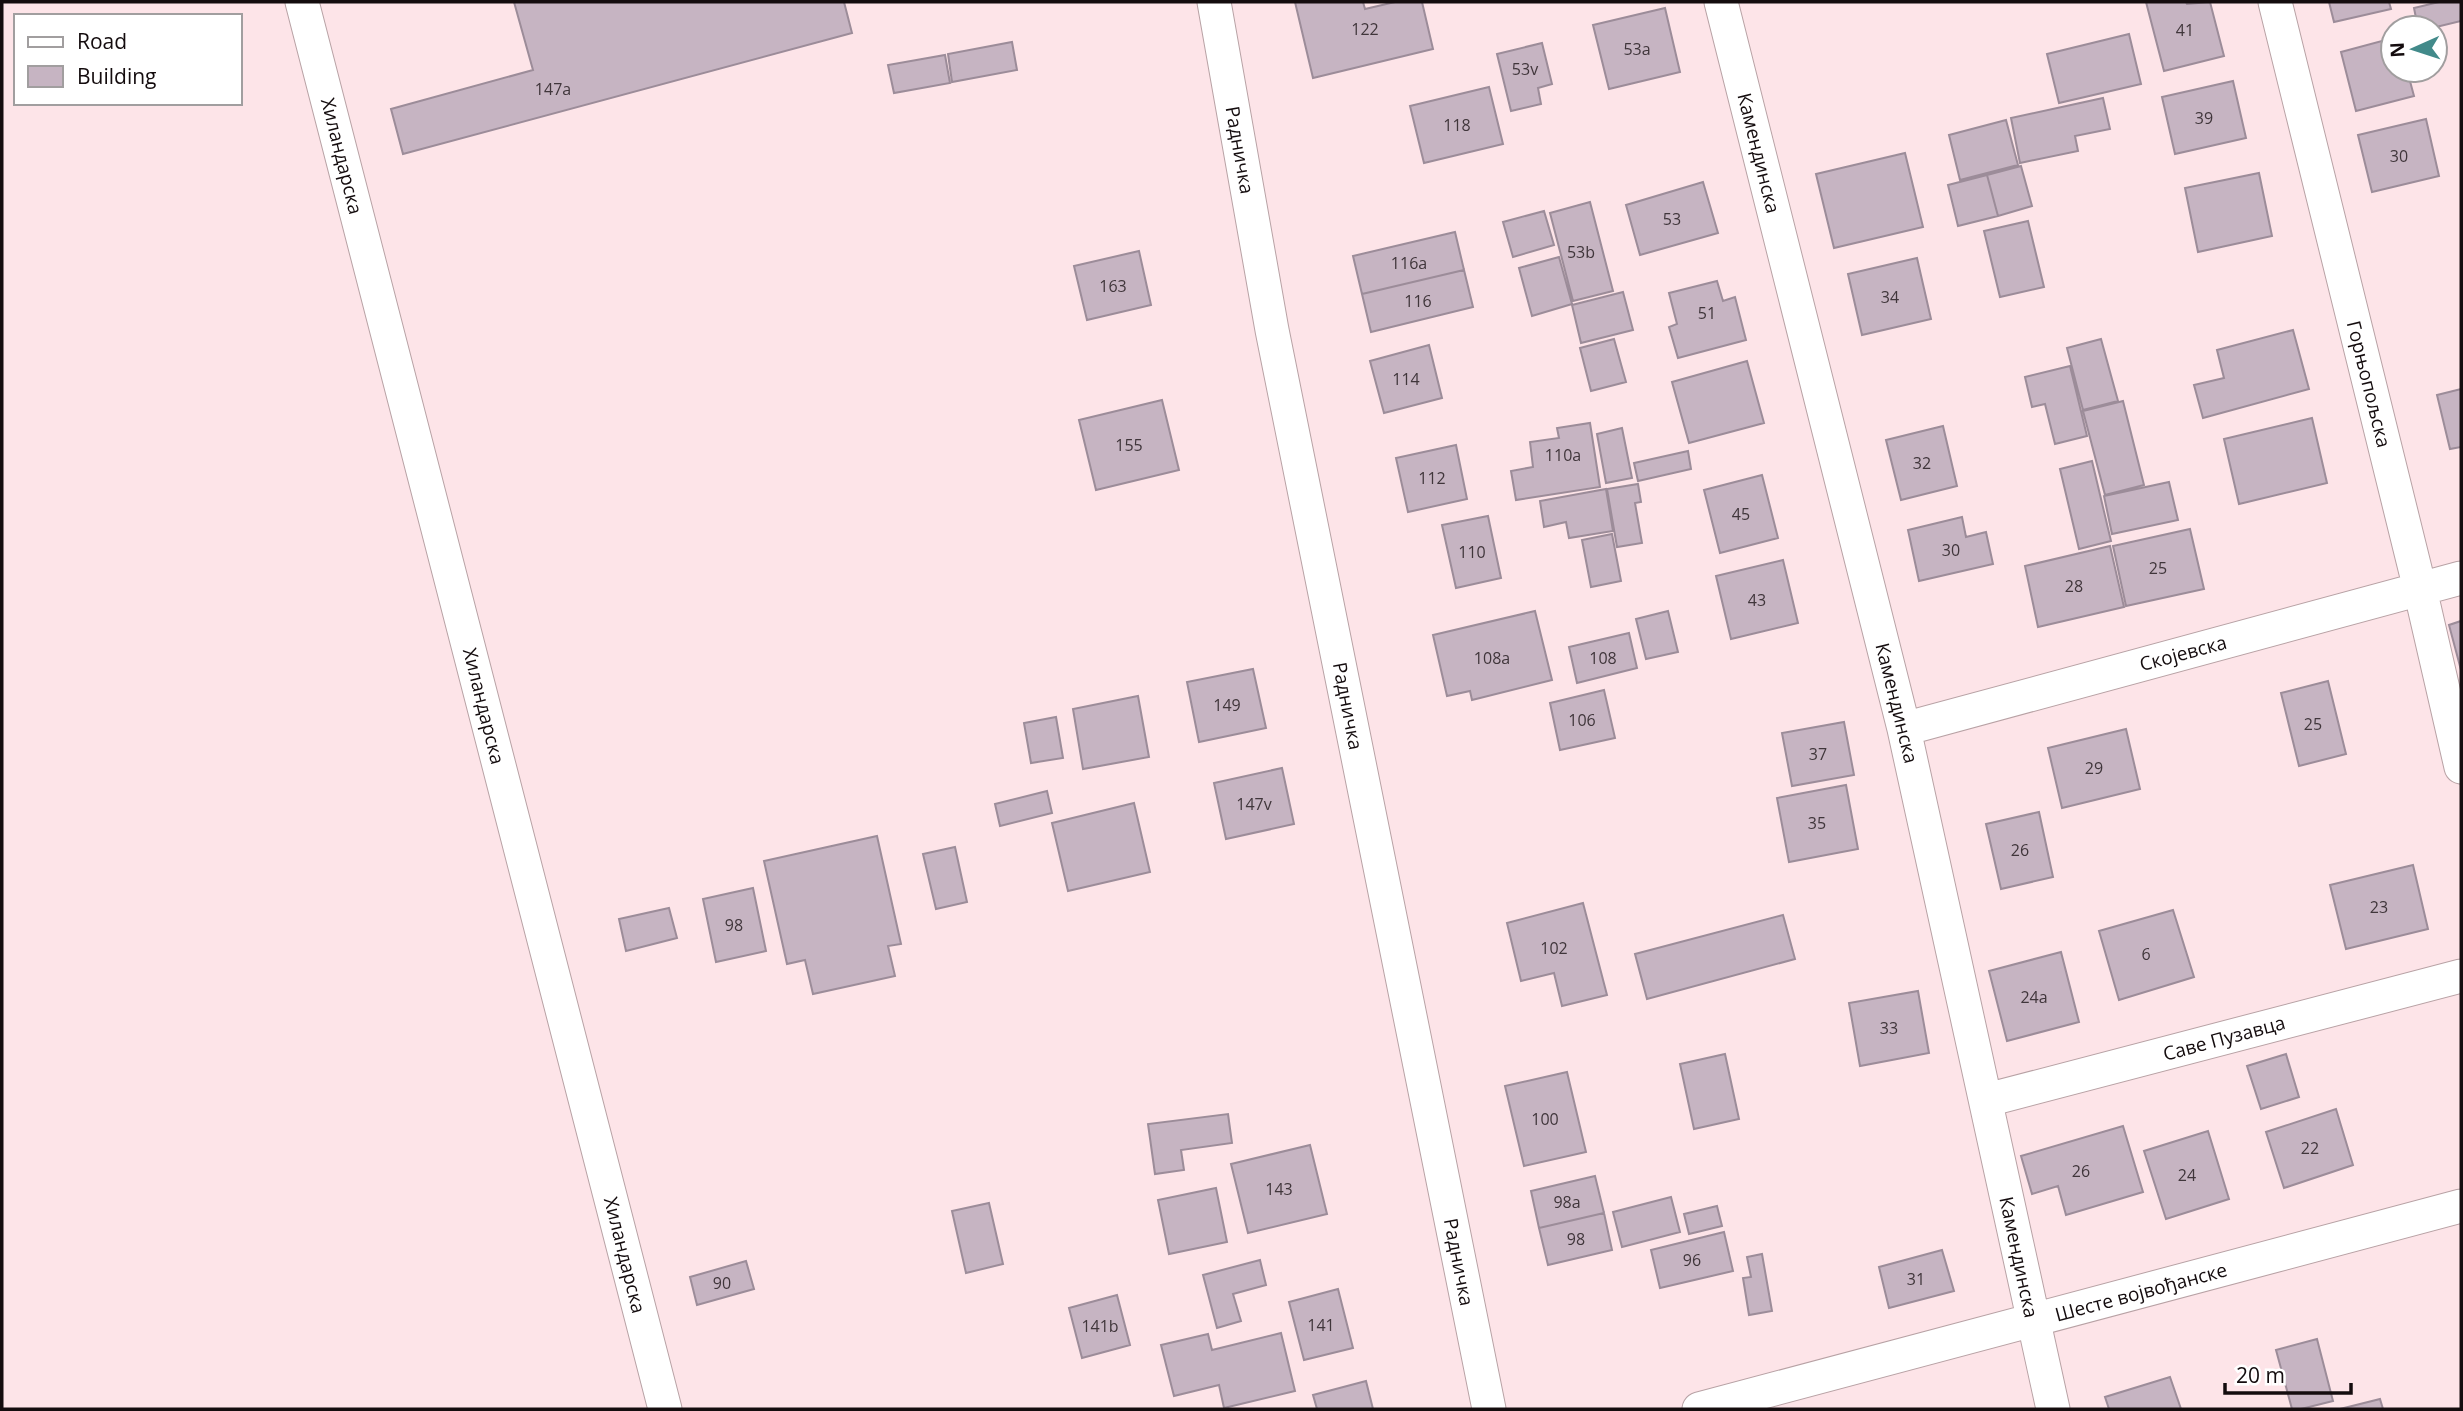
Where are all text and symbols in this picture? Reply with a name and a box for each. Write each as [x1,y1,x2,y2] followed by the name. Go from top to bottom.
[14,14,242,105] legend
[2379,14,2449,84] north arrow
[1351,18,1379,40] house number: 122
[2176,19,2194,41] house number: 41
[77,27,127,55] text: Road
[1623,38,1651,60] house number: 53a
[2384,41,2410,58] text: N
[1512,58,1538,80] house number: 53v
[77,62,156,90] text: Building
[535,78,571,100] house number: 147a
[1731,90,1787,216] street label: Камендинска
[315,95,369,217] street label: Хиландарска
[1219,104,1261,196] street label: Радничка
[2195,107,2213,129] house number: 39
[1443,114,1471,136] house number: 118
[2390,145,2408,167] house number: 30
[1663,208,1681,230] house number: 53
[1567,241,1595,263] house number: 53b
[1391,252,1427,274] house number: 116a
[1099,275,1127,297] house number: 163
[1881,286,1899,308] house number: 34
[1404,290,1432,312] house number: 116
[1698,302,1716,324] house number: 51
[2341,318,2397,450] street label: Горњопољска
[1392,368,1420,390] house number: 114
[1115,434,1143,456] house number: 155
[1545,444,1581,466] house number: 110a
[1913,452,1931,474] house number: 32
[1418,467,1446,489] house number: 112
[1732,503,1750,525] house number: 45
[1942,539,1960,561] house number: 30
[1458,541,1486,563] house number: 110
[2149,557,2167,579] house number: 25
[2065,575,2083,597] house number: 28
[1748,589,1766,611] house number: 43
[2137,629,2229,677] street label: Скојевска
[1869,640,1925,766] street label: Камендинска
[457,645,511,767] street label: Хиландарска
[1474,647,1510,669] house number: 108a
[1589,647,1617,669] house number: 108
[1327,660,1369,752] street label: Радничка
[1213,694,1241,716] house number: 149
[1568,709,1596,731] house number: 106
[2304,713,2322,735] house number: 25
[1809,743,1827,765] house number: 37
[2085,757,2103,779] house number: 29
[1236,793,1272,815] house number: 147v
[1808,812,1826,834] house number: 35
[2011,839,2029,861] house number: 26
[2370,896,2388,918] house number: 23
[725,914,743,936] house number: 98
[1540,937,1568,959] house number: 102
[2141,943,2151,965] house number: 6
[2020,986,2048,1008] house number: 24a
[2160,1009,2288,1067] street label: Саве Пузавца
[1880,1017,1898,1039] house number: 33
[1531,1108,1559,1130] house number: 100
[2301,1137,2319,1159] house number: 22
[2072,1160,2090,1182] house number: 26
[2178,1164,2196,1186] house number: 24
[1265,1178,1293,1200] house number: 143
[1553,1191,1581,1213] house number: 98a
[598,1194,652,1316] street label: Хиландарска
[1993,1194,2045,1320] street label: Камендинска
[1438,1216,1480,1308] street label: Радничка
[1567,1228,1585,1250] house number: 98
[1683,1249,1701,1271] house number: 96
[2052,1257,2230,1327] street label: Шесте војвођанске
[1907,1268,1925,1290] house number: 31
[713,1272,731,1294] house number: 90
[1307,1314,1335,1336] house number: 141
[1081,1315,1119,1337] house number: 141b
[2225,1352,2351,1396] scale bar
[2236,1361,2285,1389] text: 20 m

